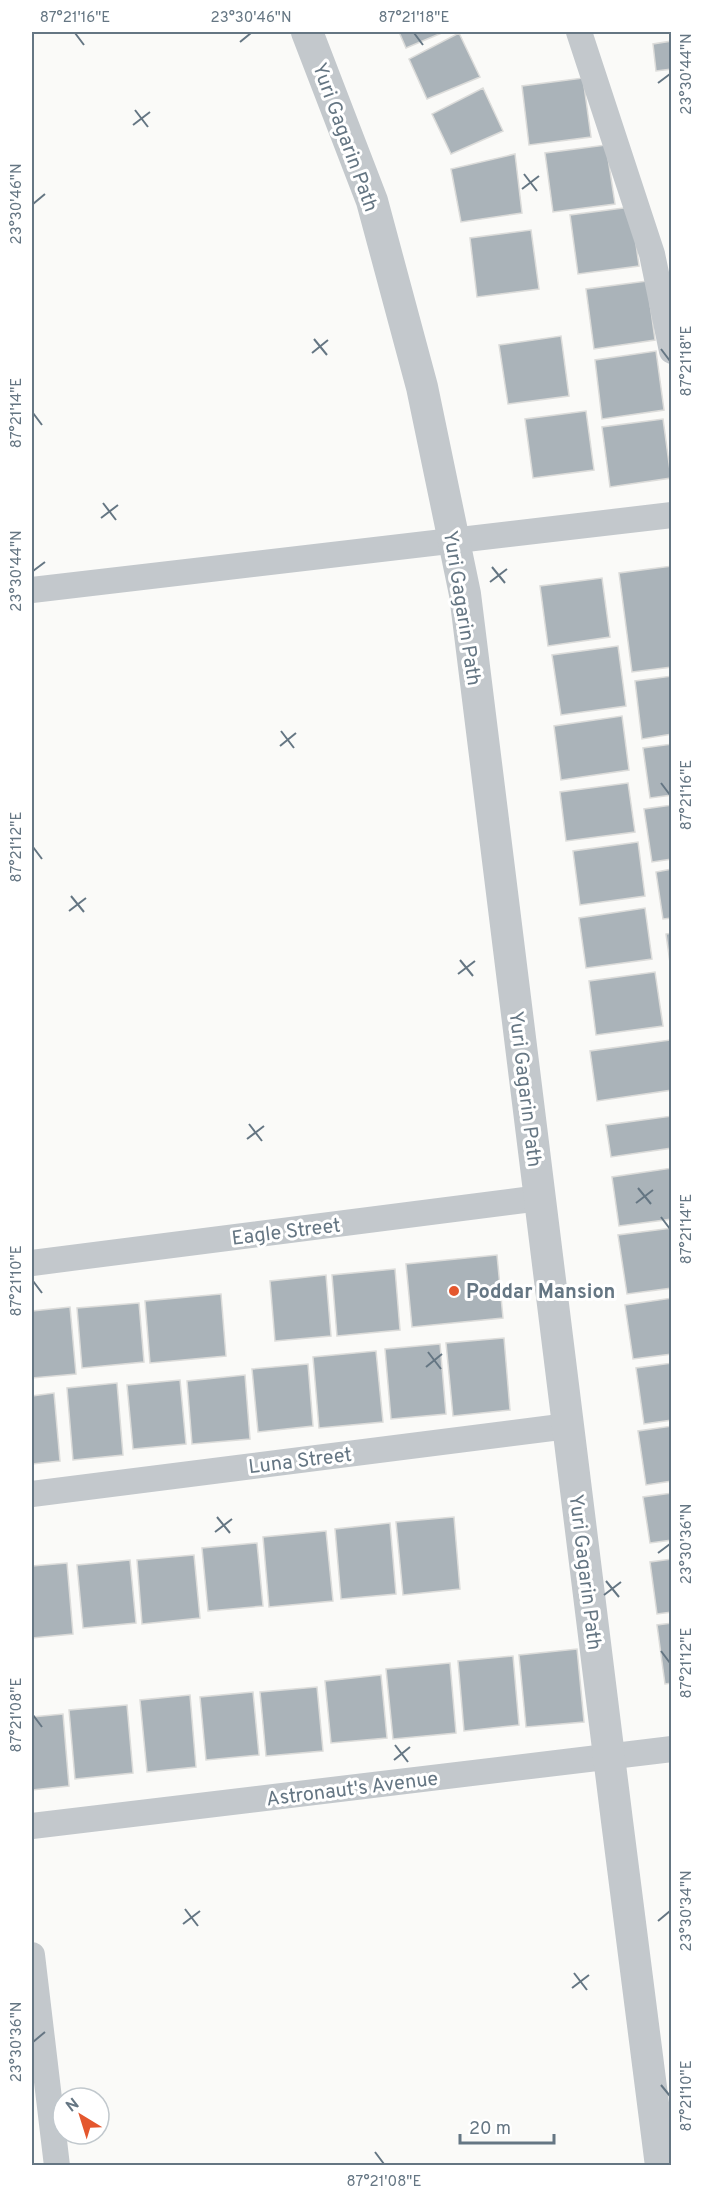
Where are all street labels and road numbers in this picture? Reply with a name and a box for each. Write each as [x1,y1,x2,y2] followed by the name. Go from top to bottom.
[305,60,383,216] street label: Yuri Gagarin Path
[436,529,486,688] street label: Yuri Gagarin Path
[502,1010,546,1169] street label: Yuri Gagarin Path
[230,1213,342,1253] street label: Eagle Street
[247,1443,354,1481] street label: Luna Street
[562,1493,606,1652] street label: Yuri Gagarin Path
[265,1767,440,1813] street label: Astronaut's Avenue

